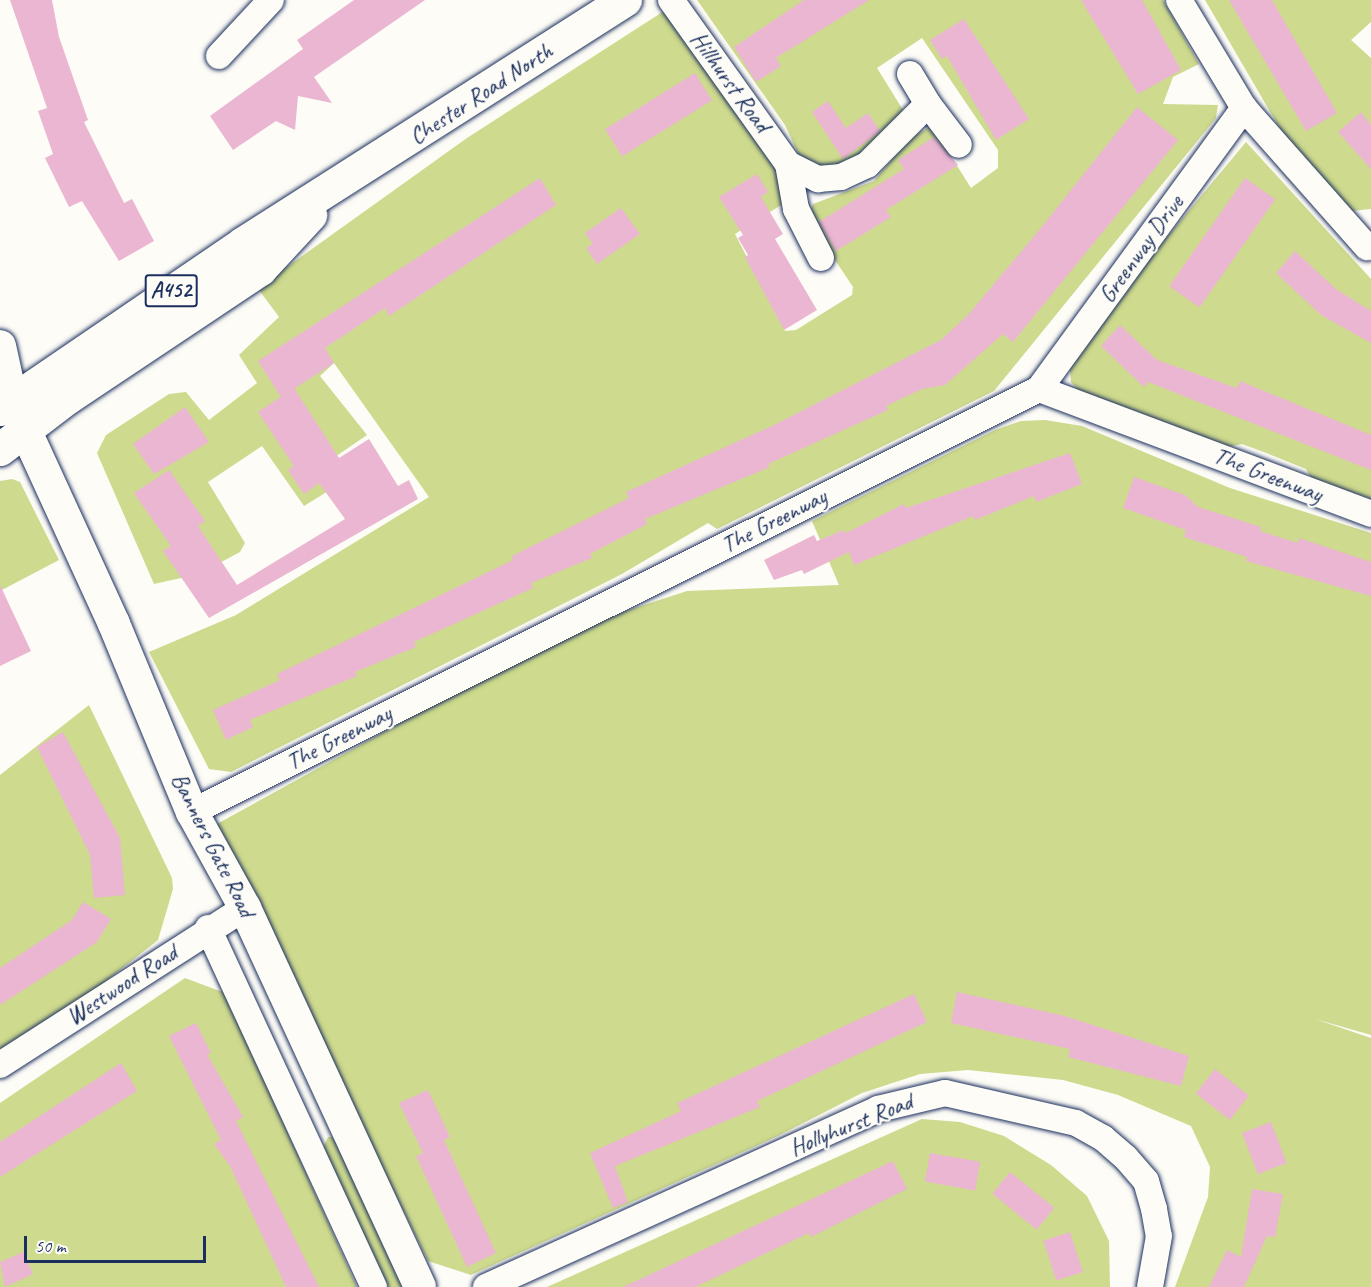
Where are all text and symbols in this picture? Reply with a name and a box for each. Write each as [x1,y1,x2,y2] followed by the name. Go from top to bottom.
[684,26,776,138] street label: Hillhurst Road
[404,37,558,151] street label: Chester Road North
[1092,190,1190,308] street label: Greenway Drive
[144,272,198,310] road number: A452
[1210,441,1326,509] street label: The Greenway
[717,482,831,560] street label: The Greenway
[282,699,396,777] street label: The Greenway
[164,768,262,922] street label: Banners Gate Road
[61,939,183,1031] street label: Westwood Road
[786,1087,916,1163] street label: Hollyhurst Road
[27,1224,208,1262] scale bar
[35,1235,66,1257] text: 50 m

